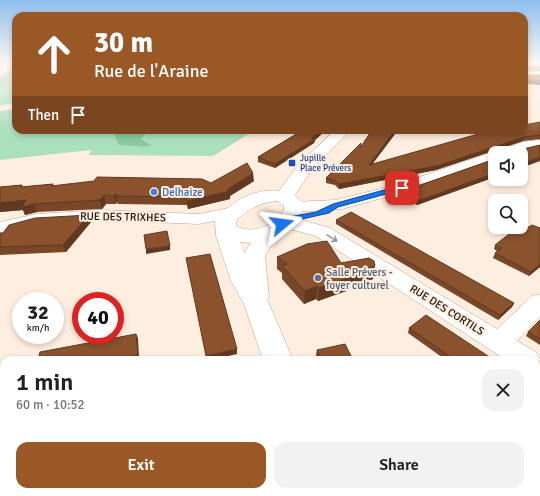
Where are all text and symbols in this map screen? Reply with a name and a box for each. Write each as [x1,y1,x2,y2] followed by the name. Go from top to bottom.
[94,26,153,60] text: 30 m
[28,28,80,80] icon: ahead
[94,60,209,82] text: Rue de l'Araine
[67,104,89,126] icon: arrive
[28,106,59,124] text: Then
[488,146,528,234] map controls
[488,146,528,186] button: sound
[300,153,351,174] place label: Jupille Place Prévers
[287,158,297,168] marker: Jupille Place Prévers
[385,171,419,205] pin
[391,177,413,199] icon: arrive
[162,186,203,199] place label: Delhaize
[149,187,159,197] marker: Delhaize
[488,194,528,234] button: search
[261,203,303,245] position arrow
[80,210,166,224] street label: RUE DES TRIXHES
[326,234,338,242] one-way arrow
[326,266,393,292] place label: Salle Prévers - foyer culturel
[313,273,323,283] marker: Salle Prévers - foyer culturel
[408,282,486,338] street label: RUE DES CORTILS
[72,292,124,344] speed limit sign: 40
[27,300,49,325] text: 32
[27,322,49,334] text: km/h
[16,367,73,397] text: 1 min
[482,369,524,411] button: close
[16,397,85,413] text: 60 m · 10:52
[16,442,266,488] button: Exit
[274,442,524,488] button: Share

